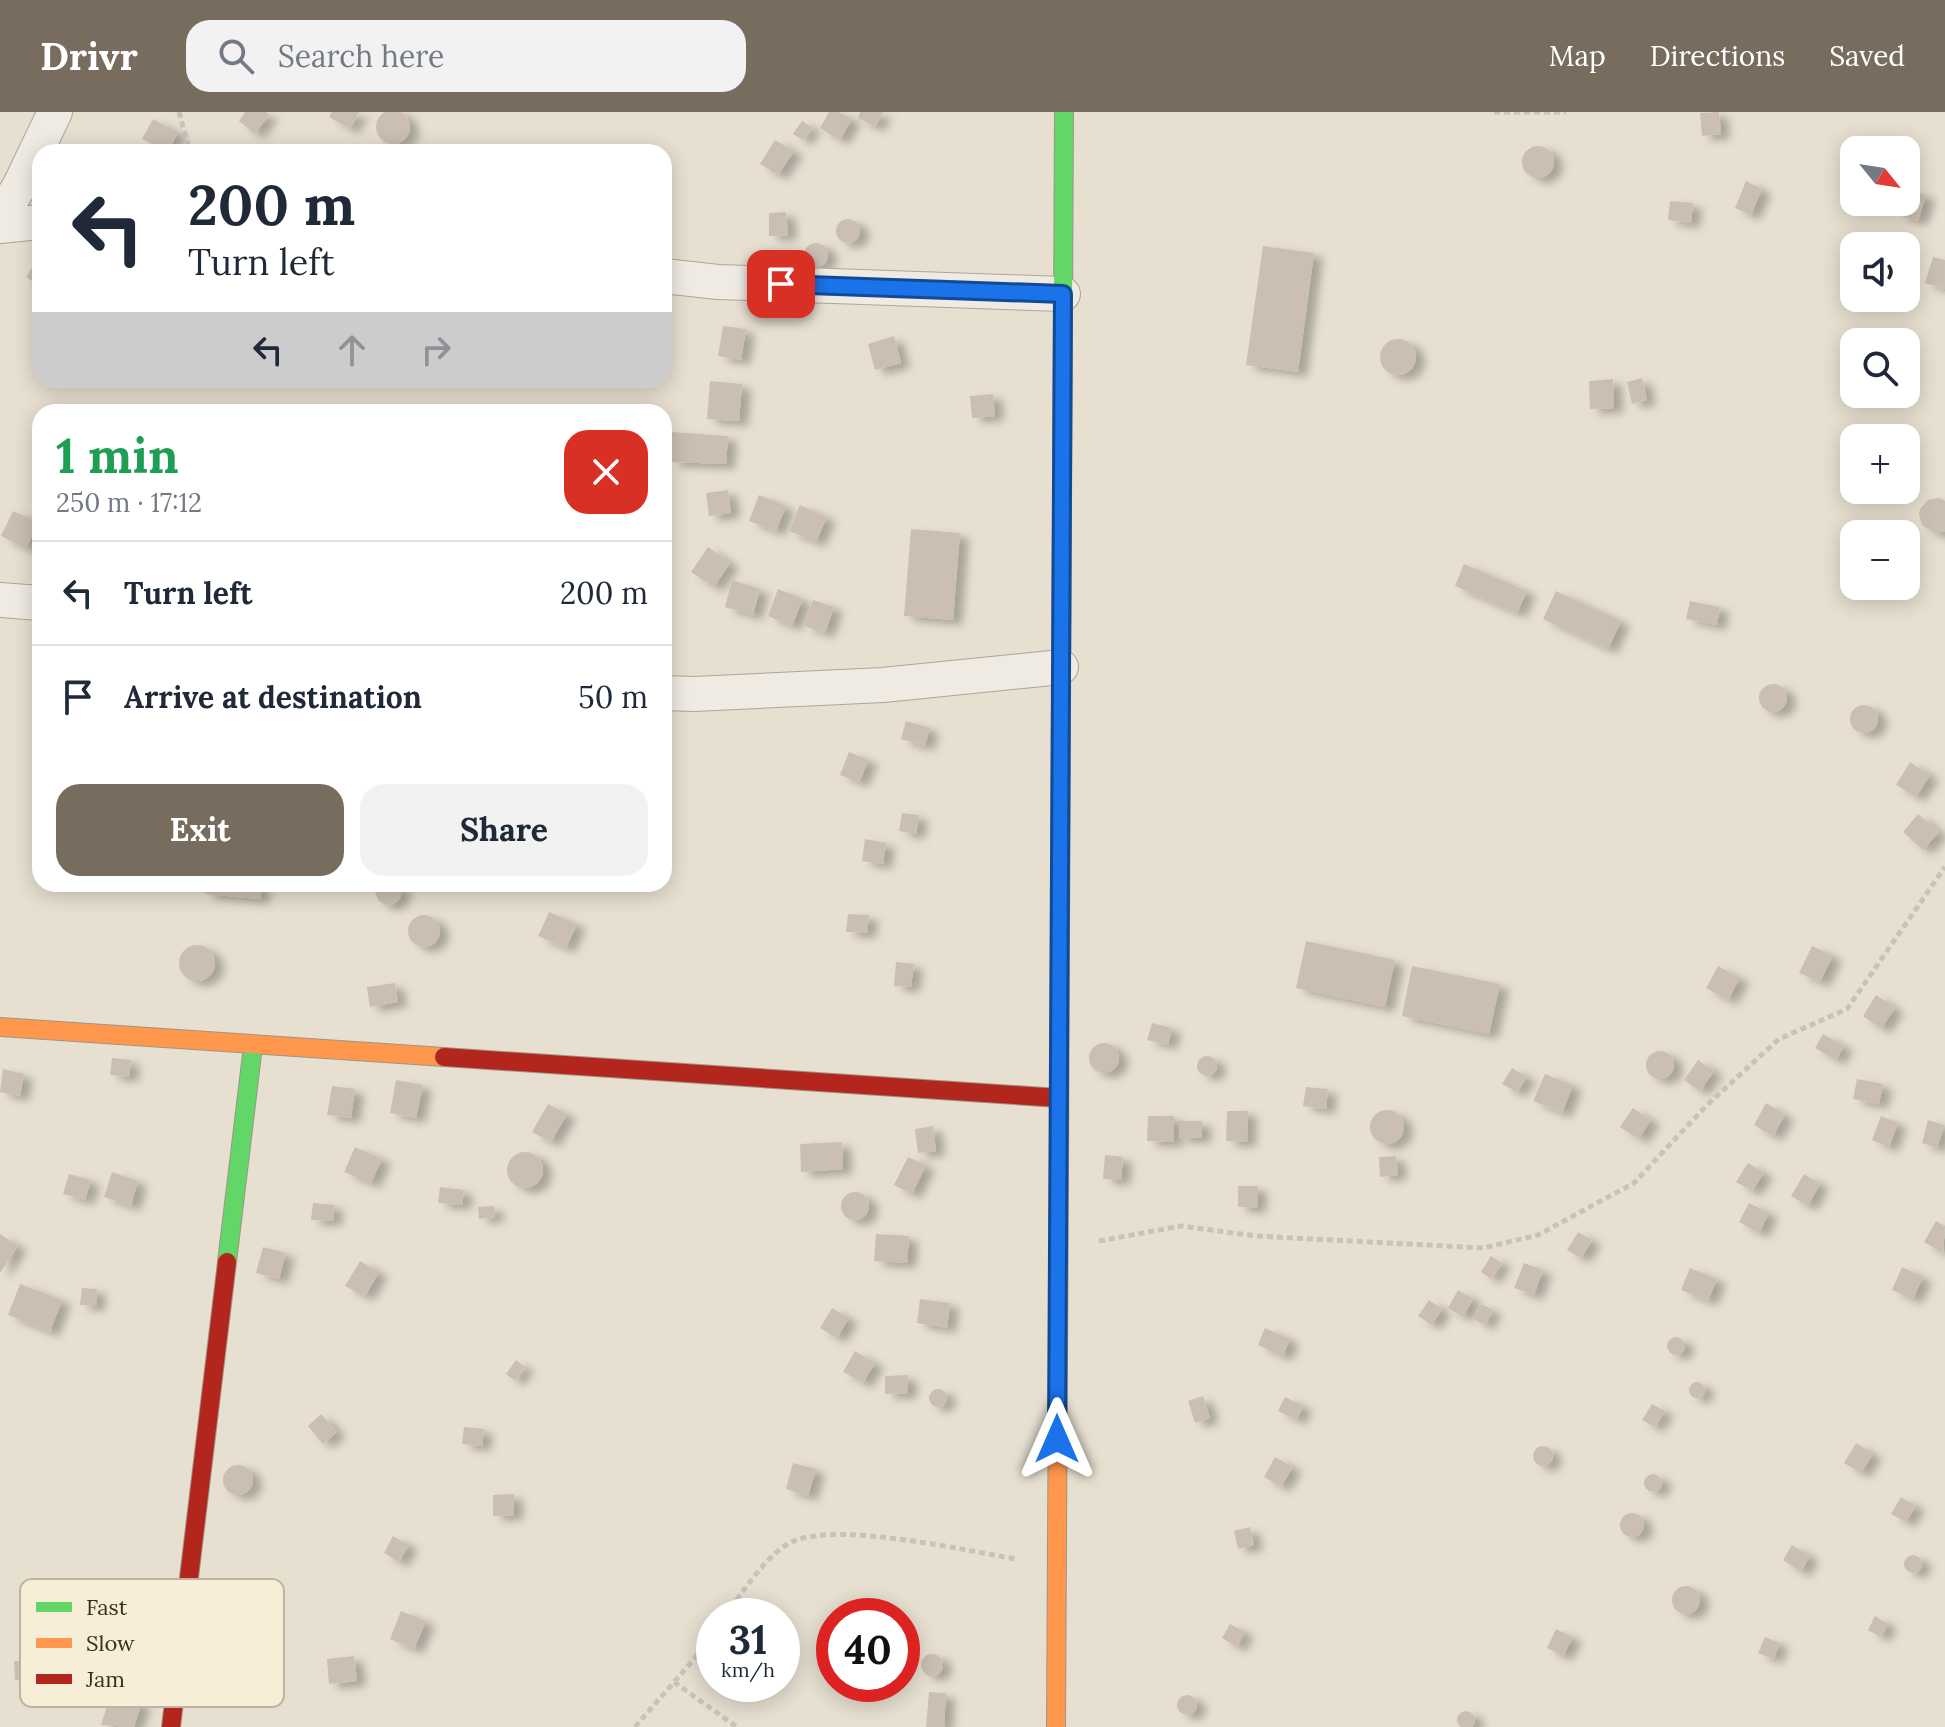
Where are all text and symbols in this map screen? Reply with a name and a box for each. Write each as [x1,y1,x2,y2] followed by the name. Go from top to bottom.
[186,20,746,92] search box
[40,32,138,80] text: Drivr
[214,34,258,78] icon: search
[278,37,444,75] text: Search here
[1549,38,1606,74] text: Map
[1650,38,1785,74] text: Directions
[1829,38,1905,74] text: Saved
[1840,136,1920,216] north arrow
[1840,136,1920,600] map controls
[188,169,355,240] text: 200 m
[56,176,160,280] icon: left
[1840,232,1920,312] button: sound
[188,239,335,285] text: Turn left
[747,250,815,318] pin
[759,262,803,306] icon: arrive
[246,328,290,372] icon: left
[330,328,374,372] icon: ahead
[414,328,458,372] icon: right
[1840,328,1920,408] button: search
[1840,424,1920,504] button: +
[56,425,179,486] text: 1 min
[564,430,648,514] button: close
[56,486,202,519] text: 250 m · 17:12
[1840,520,1920,600] button: −
[56,571,100,615] icon: left
[124,574,252,612] text: Turn left
[560,574,648,612] text: 200 m
[56,675,100,719] icon: arrive
[124,678,422,716] text: Arrive at destination
[578,678,648,716] text: 50 m
[56,784,344,876] button: Exit
[360,784,648,876] button: Share
[1015,1397,1099,1481] position arrow
[20,1579,284,1707] legend
[86,1593,128,1621] text: Fast
[816,1598,920,1702] speed limit sign: 40
[729,1614,767,1665] text: 31
[86,1629,135,1657] text: Slow
[721,1657,775,1682] text: km/h
[85,1665,125,1693] text: Jam

